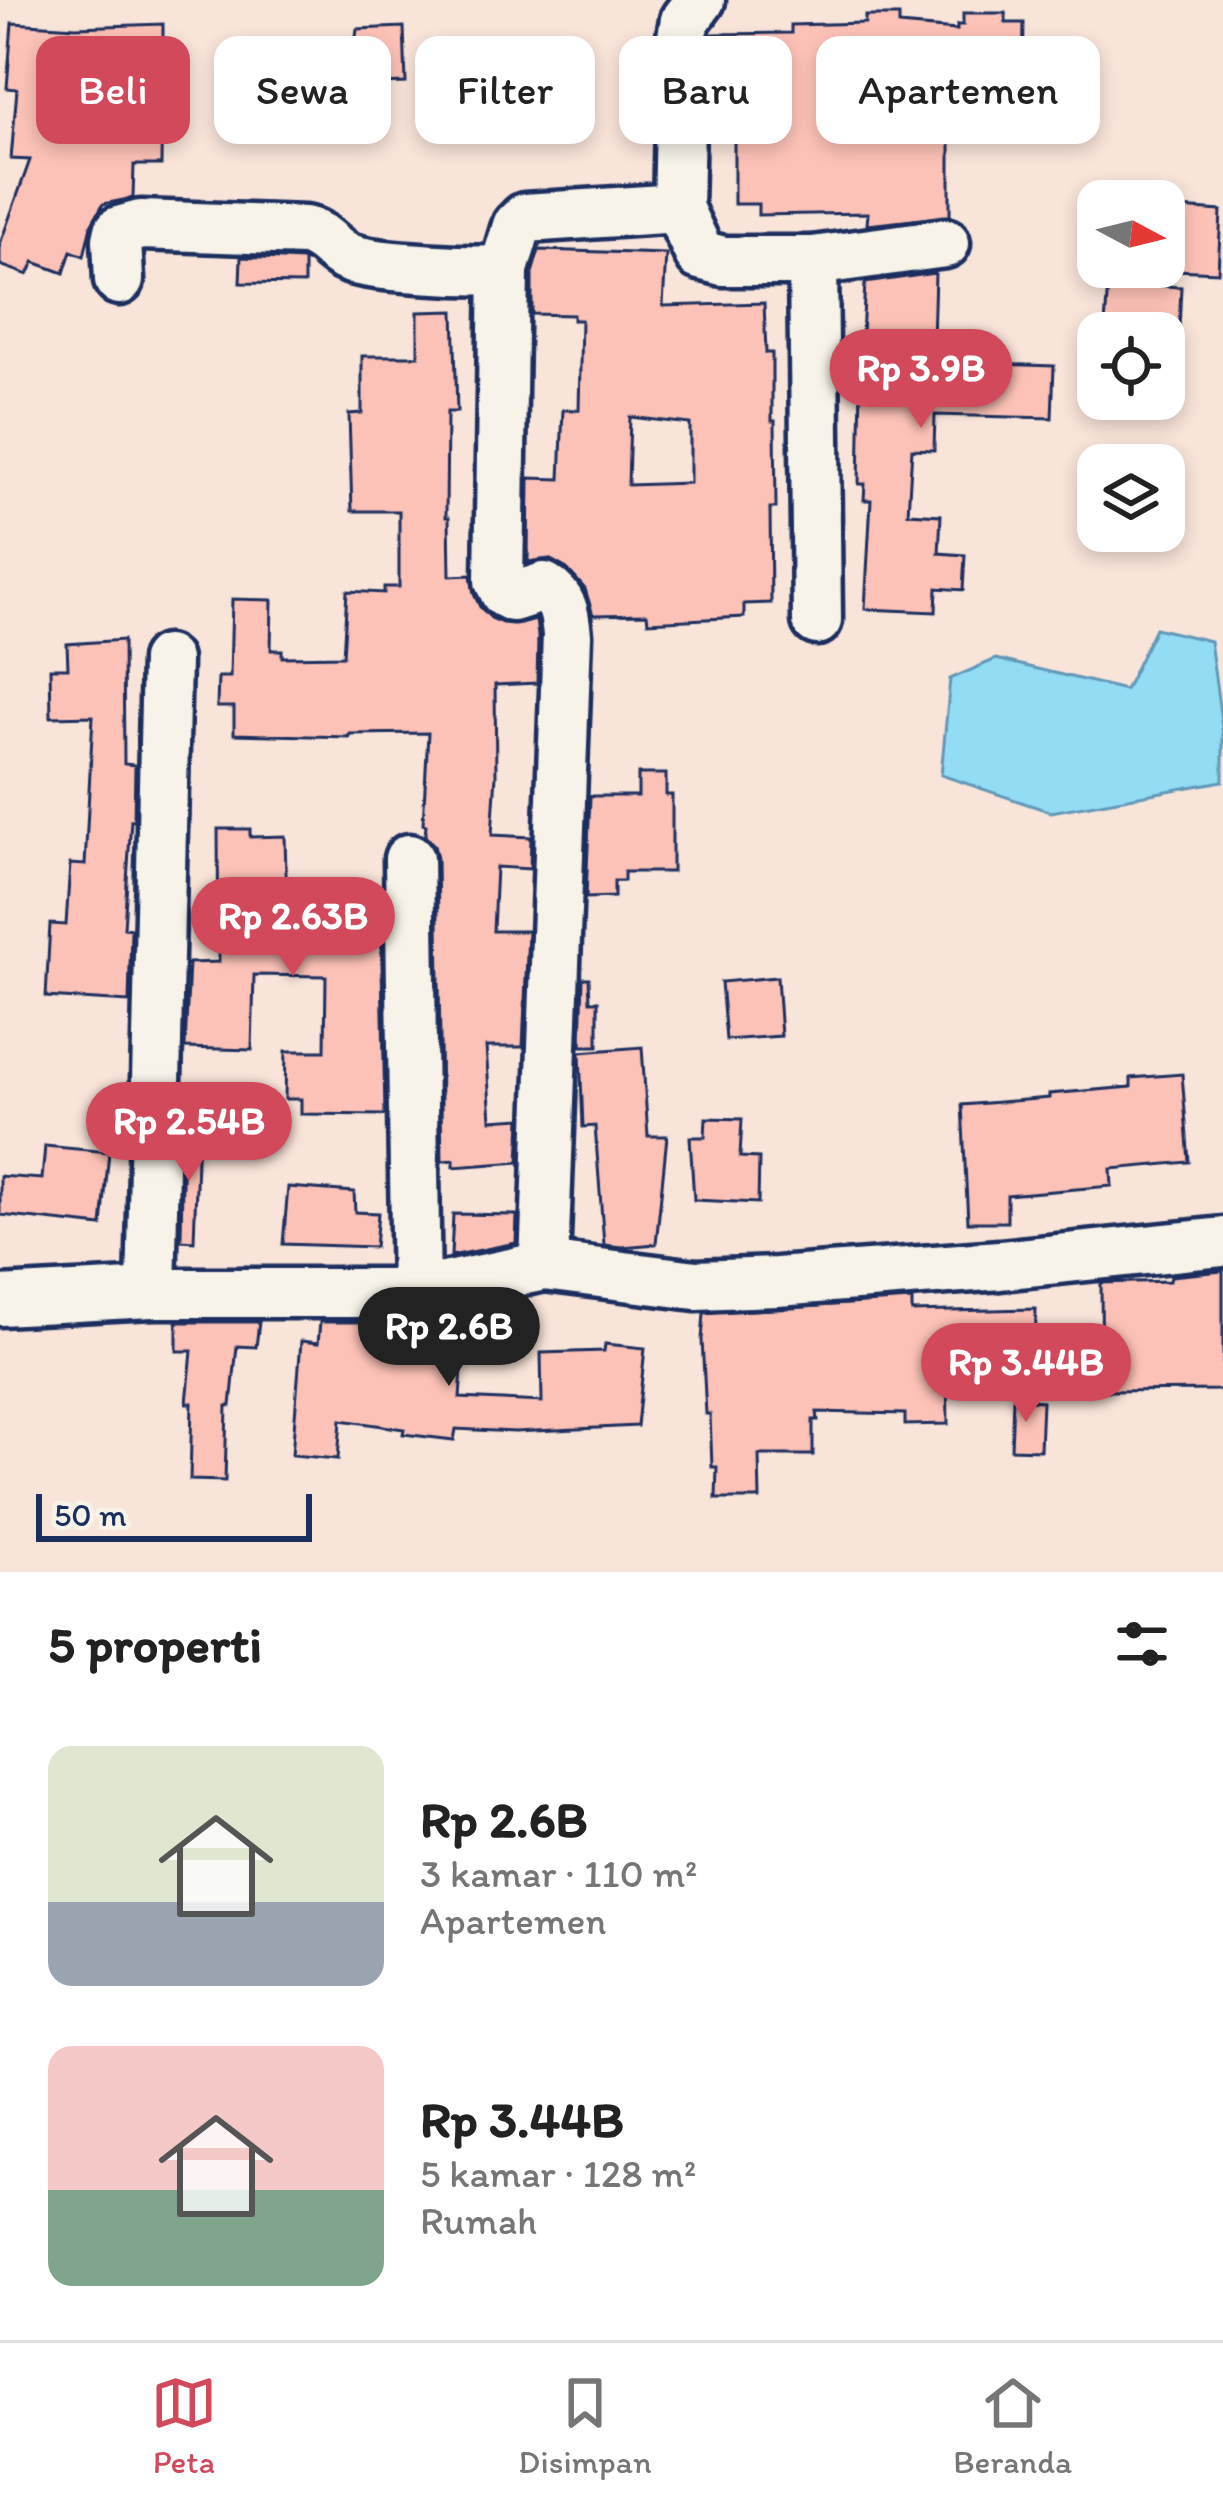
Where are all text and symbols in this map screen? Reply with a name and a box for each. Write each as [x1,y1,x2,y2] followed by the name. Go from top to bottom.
[36,36,190,144] chip: Beli
[214,36,391,144] chip: Sewa
[415,36,595,144] chip: Filter
[619,36,792,144] chip: Baru
[816,36,1100,144] chip: Apartemen
[1077,180,1185,288] north arrow
[1077,180,1185,552] map controls
[1077,312,1185,420] button: locate
[810,329,1032,431] pin: Rp 3.9B
[857,344,985,391] text: Rp 3.9B
[1077,444,1185,552] button: layers
[169,877,417,979] pin: Rp 2.63B
[218,892,368,939] text: Rp 2.63B
[65,1082,313,1184] pin: Rp 2.54B
[113,1097,265,1144] text: Rp 2.54B
[338,1287,560,1389] pin: Rp 2.6B
[385,1302,513,1349] text: Rp 2.6B
[902,1323,1150,1425] pin: Rp 3.44B
[948,1338,1104,1385] text: Rp 3.44B
[36,1488,312,1541] scale bar
[54,1495,127,1534] text: 50 m
[1109,1611,1175,1677] icon: filters
[48,1614,262,1675] text: 5 properti
[420,1789,588,1850] text: Rp 2.6B
[144,1794,288,1938] icon: home
[420,1850,697,1897] text: 3 kamar · 110 m²
[420,1897,606,1944] text: Apartemen
[420,2089,624,2150] text: Rp 3.44B
[144,2094,288,2238] icon: home
[420,2150,696,2197] text: 5 kamar · 128 m²
[420,2197,537,2244] text: Rumah
[151,2370,217,2481] tab: Peta
[518,2370,652,2481] tab: Disimpan
[953,2370,1072,2481] tab: Beranda

